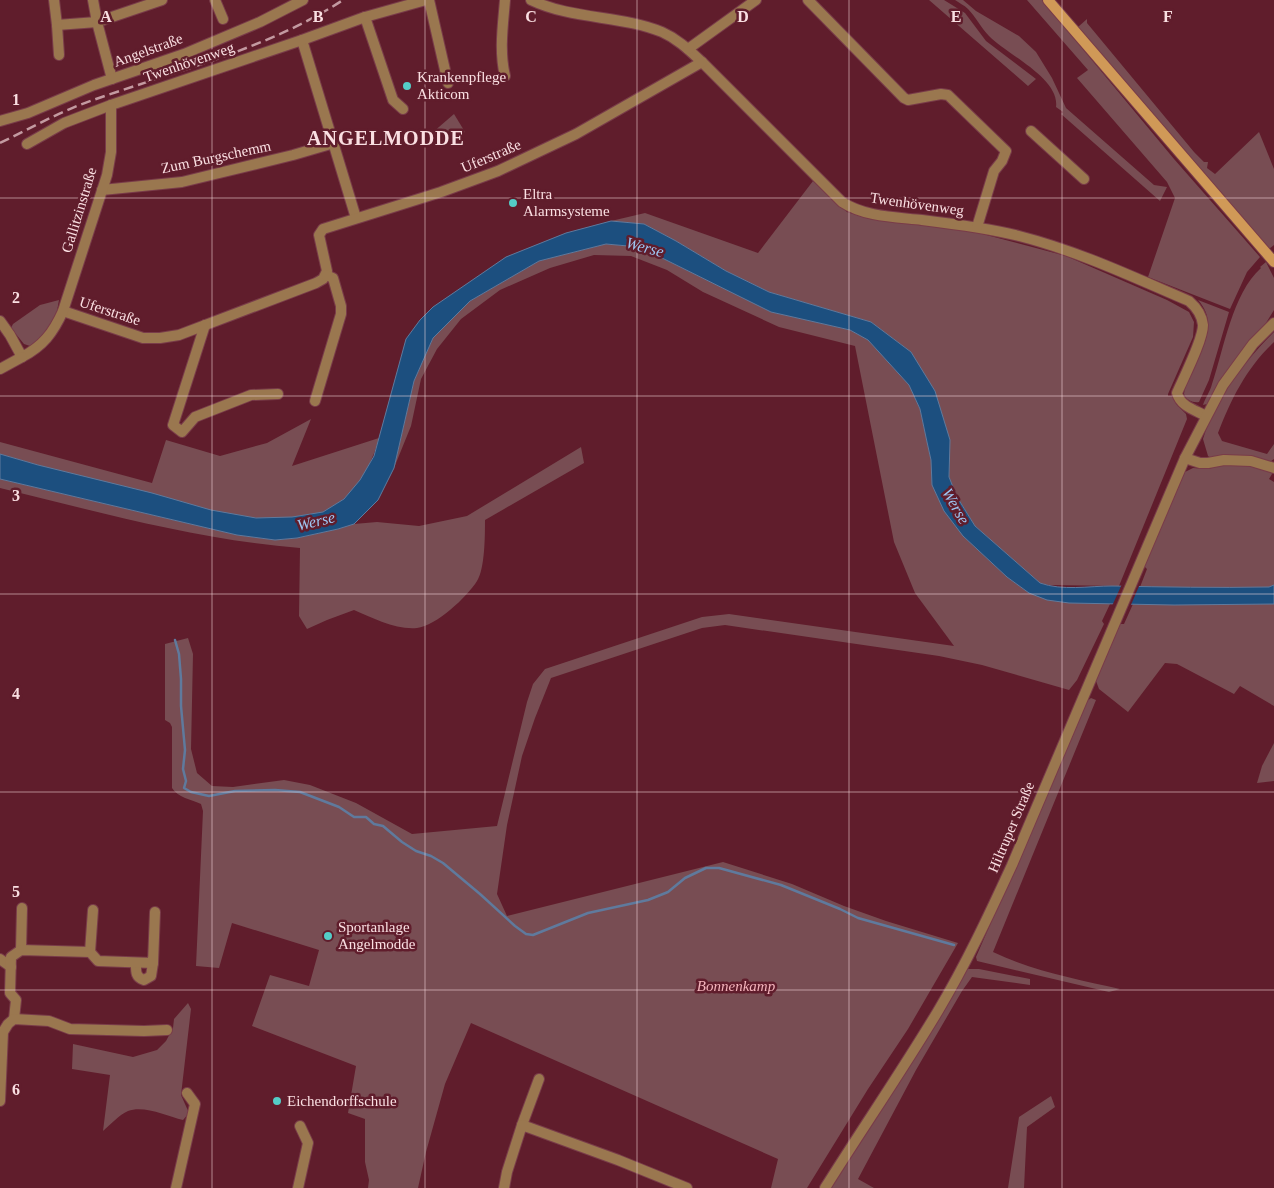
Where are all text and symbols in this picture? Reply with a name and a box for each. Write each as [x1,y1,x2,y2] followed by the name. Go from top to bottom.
[100,8,112,25] text: A
[313,8,324,25] text: B
[525,8,537,25] text: C
[737,8,749,25] text: D
[951,8,961,25] text: E
[1163,8,1173,25] text: F
[111,30,185,70] street label: Angelstraße
[142,39,237,85] street label: Twenhövenweg
[417,69,506,102] place label: Krankenpflege Akticom
[401,80,413,92] marker: Krankenpflege Akticom
[12,91,20,108] text: 1
[307,127,465,149] district label: ANGELMODDE
[459,136,524,176] street label: Uferstraße
[160,137,273,176] street label: Zum Burgschemm
[58,165,100,255] street label: Gallitzinstraße
[523,186,610,219] place label: Eltra Alarmsysteme
[869,189,966,219] street label: Twenhövenweg
[507,197,519,209] marker: Eltra Alarmsysteme
[624,234,666,260] water label: Werse
[12,289,20,306] text: 2
[77,294,143,328] street label: Uferstraße
[939,485,973,527] water label: Werse
[12,487,20,504] text: 3
[295,508,337,534] water label: Werse
[12,685,20,702] text: 4
[985,779,1037,875] street label: Hiltruper Straße
[12,883,20,900] text: 5
[338,919,416,952] place label: Sportanlage Angelmodde
[322,930,334,942] marker: Sportanlage Angelmodde
[697,978,776,994] park label: Bonnenkamp
[12,1081,20,1098] text: 6
[287,1093,397,1109] place label: Eichendorffschule
[271,1095,283,1107] marker: Eichendorffschule

